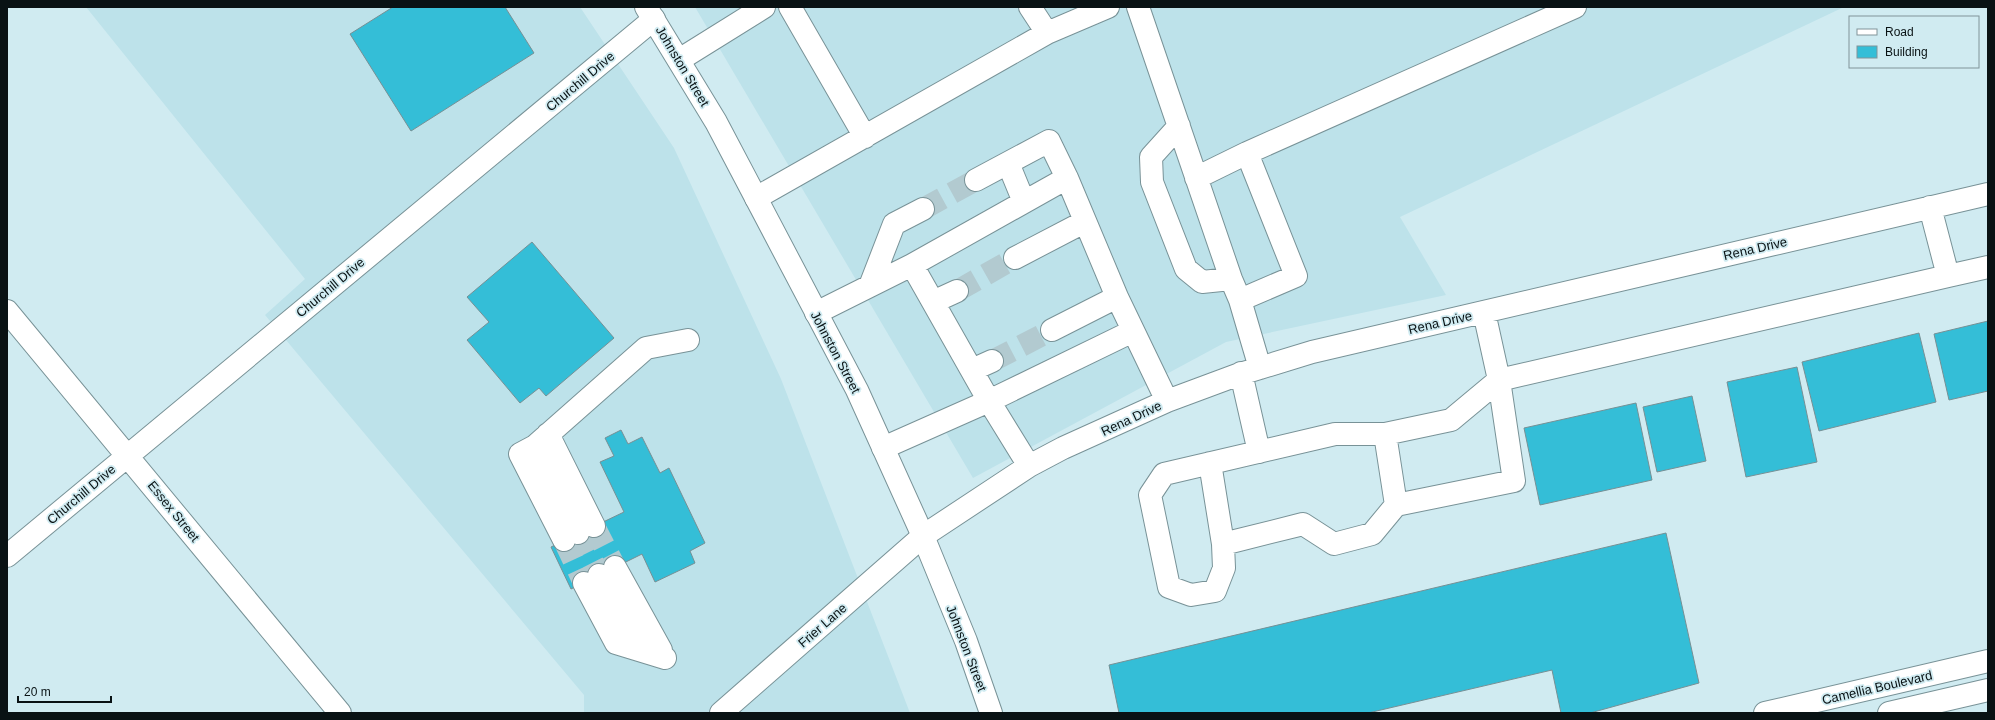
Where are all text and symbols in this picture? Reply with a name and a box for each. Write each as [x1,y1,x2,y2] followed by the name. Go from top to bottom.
[1849,16,1979,68] legend
[653,23,713,109] street label: Johnston Street
[1885,25,1914,39] text: Road
[1885,45,1928,59] text: Building
[543,48,618,114] street label: Churchill Drive
[1722,234,1788,263] street label: Rena Drive
[293,254,368,320] street label: Churchill Drive
[1407,308,1473,337] street label: Rena Drive
[808,309,864,396] street label: Johnston Street
[1099,398,1164,439] street label: Rena Drive
[44,461,119,527] street label: Churchill Drive
[145,478,203,545] street label: Essex Street
[795,600,850,650] street label: Frier Lane
[943,603,990,694] street label: Johnston Street
[1821,667,1934,707] street label: Camellia Boulevard
[18,678,111,704] scale bar
[24,685,51,699] text: 20 m

